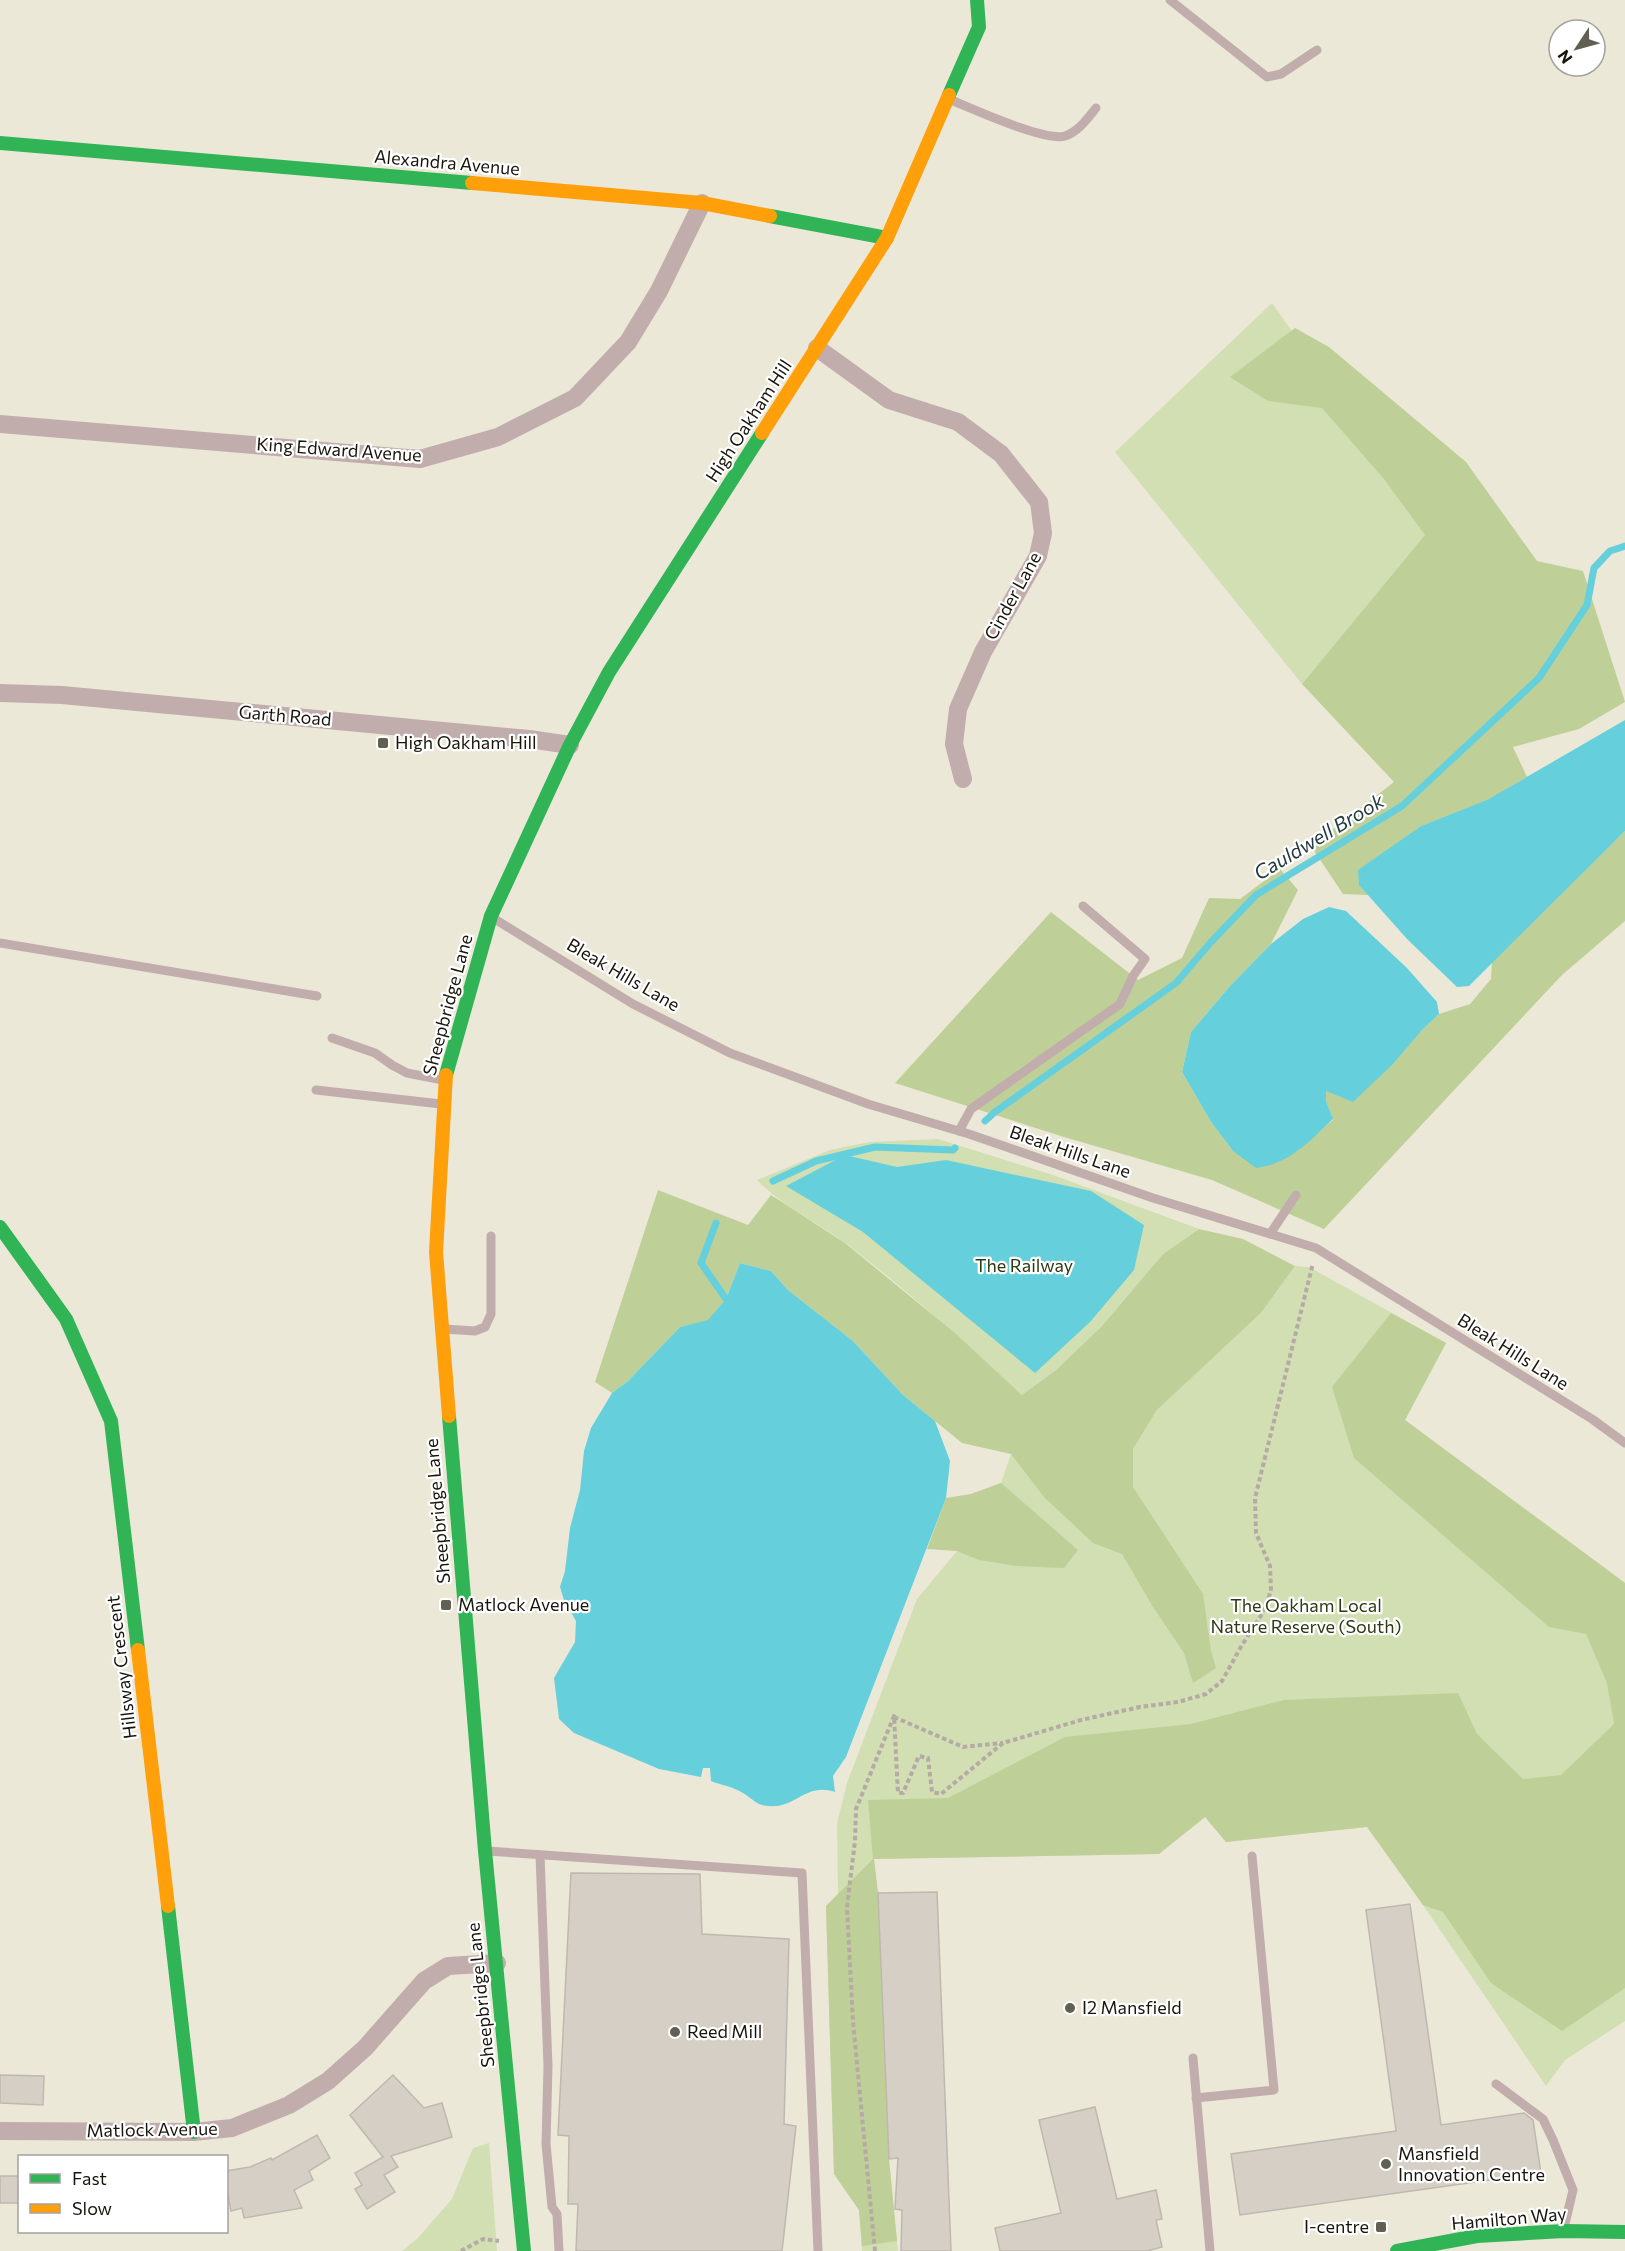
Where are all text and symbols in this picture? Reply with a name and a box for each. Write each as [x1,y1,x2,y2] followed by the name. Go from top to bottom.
[1547,18,1607,78] north arrow
[1553,47,1576,68] text: N
[373,145,521,179] street label: Alexandra Avenue
[700,355,796,486] street label: High Oakham Hill
[256,432,422,466] street label: King Edward Avenue
[979,548,1045,643] street label: Cinder Lane
[238,700,332,730] street label: Garth Road
[395,731,537,753] place label: High Oakham Hill
[376,736,390,750] marker: High Oakham Hill
[1249,787,1389,884] water label: Cauldwell Brook
[418,932,476,1078] street label: Sheepbridge Lane
[563,933,684,1015] street label: Bleak Hills Lane
[1007,1120,1134,1182] street label: Bleak Hills Lane
[975,1254,1073,1276] park label: The Railway
[1454,1308,1573,1394] street label: Bleak Hills Lane
[420,1438,454,1584] street label: Sheepbridge Lane
[458,1593,589,1615] place label: Matlock Avenue
[101,1594,141,1740] street label: Hillsway Crescent
[1211,1594,1401,1637] park label: The Oakham Local Nature Reserve (South)
[439,1598,453,1612] marker: Matlock Avenue
[461,1922,499,2069] street label: Sheepbridge Lane
[1082,1996,1182,2018] place label: I2 Mansfield
[1063,2001,1077,2015] marker: I2 Mansfield
[687,2020,762,2042] place label: Reed Mill
[668,2025,682,2039] marker: Reed Mill
[86,2117,218,2141] street label: Matlock Avenue
[1398,2142,1545,2185] place label: Mansfield Innovation Centre
[18,2155,228,2233] legend
[1379,2157,1393,2171] marker: Mansfield Innovation Centre
[72,2167,107,2189] text: Fast
[72,2197,112,2219] text: Slow
[1450,2202,1567,2234] street label: Hamilton Way
[1304,2215,1369,2237] place label: I-centre
[1374,2220,1388,2234] marker: I-centre

